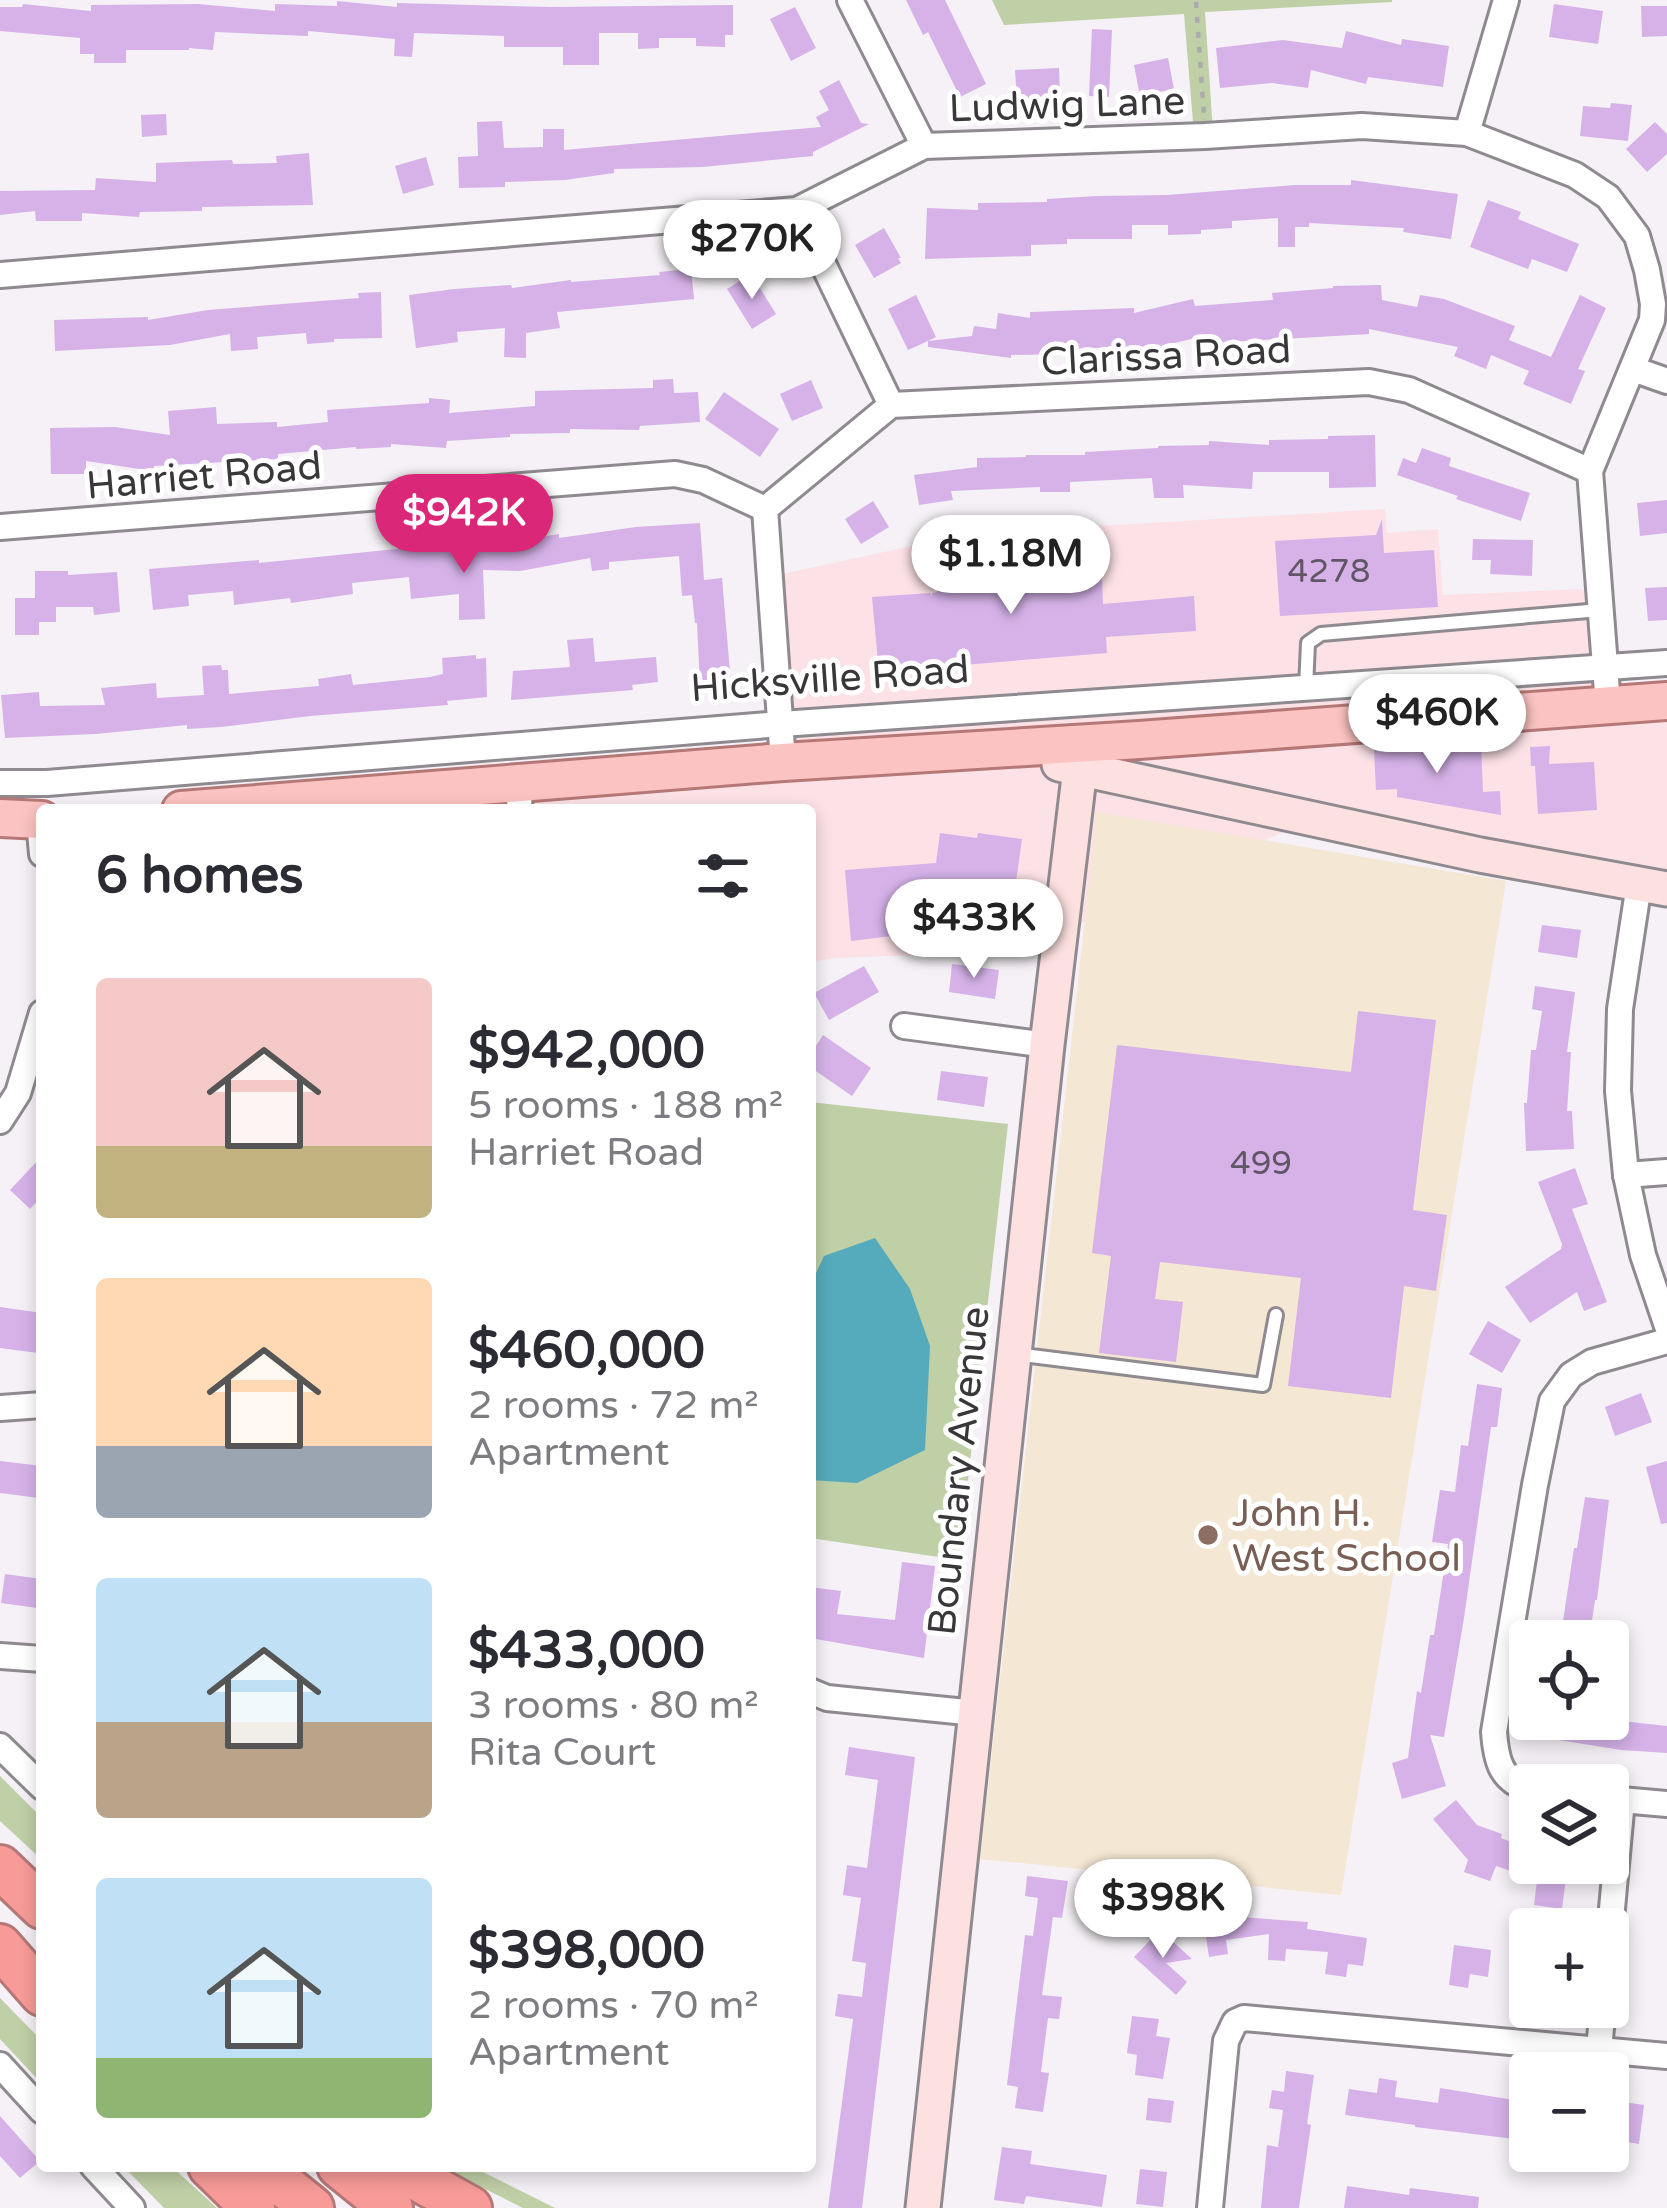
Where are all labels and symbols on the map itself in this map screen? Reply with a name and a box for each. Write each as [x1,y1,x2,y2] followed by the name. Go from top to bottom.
[948,77,1186,133] street label: Ludwig Lane
[668,200,836,302] pin: $270K
[1039,326,1293,386] street label: Clarissa Road
[84,442,324,510] street label: Harriet Road
[380,474,548,576] pin: $942K
[913,515,1109,617] pin: $1.18M
[1288,552,1370,591] house number: 4278
[689,646,971,712] street label: Hicksville Road
[1353,674,1521,776] pin: $460K
[890,879,1058,981] pin: $433K
[1230,1144,1292,1183] house number: 499
[918,1304,1000,1638] street label: Boundary Avenue
[1232,1490,1461,1582] place label: John H. West School
[1195,1522,1221,1548] marker: John H. West School
[1079,1859,1247,1961] pin: $398K

